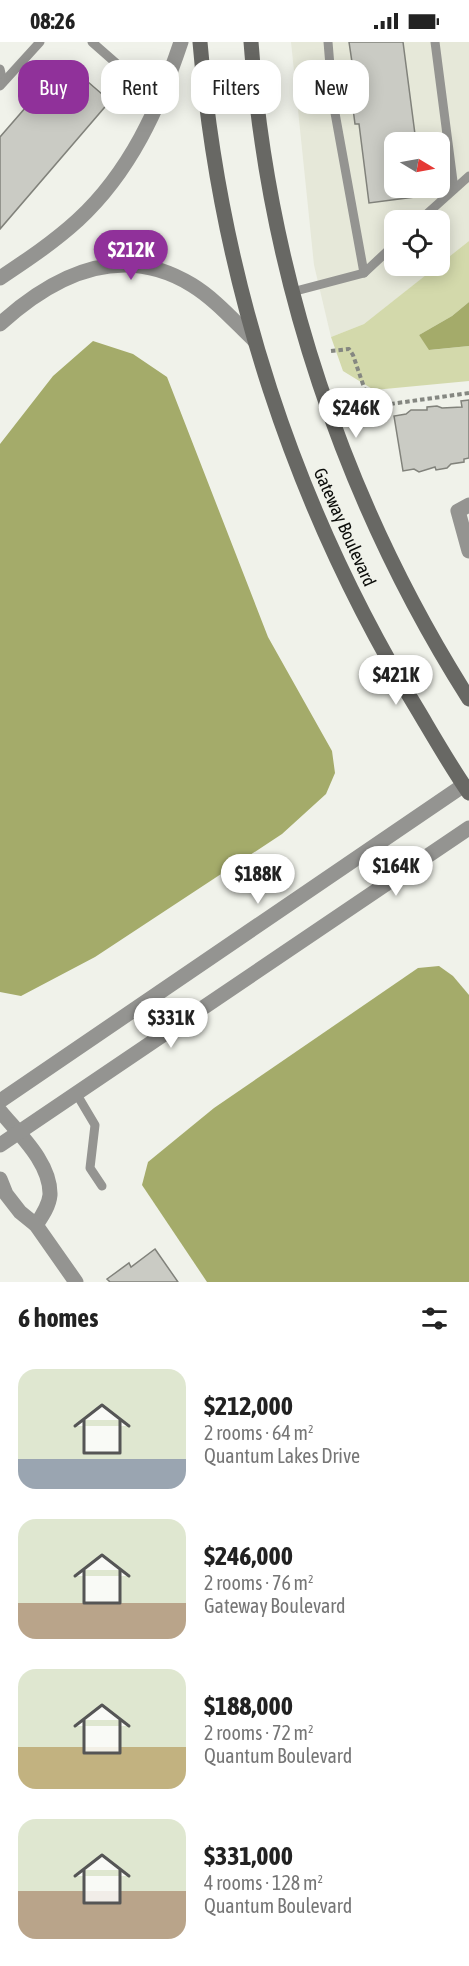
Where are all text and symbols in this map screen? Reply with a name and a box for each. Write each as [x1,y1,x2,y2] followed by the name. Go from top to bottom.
[30,8,75,34] text: 08:26
[18,60,89,114] chip: Buy
[101,60,179,114] chip: Rent
[191,60,281,114] chip: Filters
[293,60,369,114] chip: New
[384,132,450,198] north arrow
[384,132,450,276] map controls
[384,210,450,276] button: locate
[89,230,173,281] pin: $212K
[108,238,154,261] text: $212K
[314,388,398,439] pin: $246K
[333,396,379,419] text: $246K
[309,465,381,589] street label: Gateway Boulevard
[354,655,438,706] pin: $421K
[373,663,419,686] text: $421K
[354,846,438,897] pin: $164K
[216,854,300,905] pin: $188K
[373,854,419,877] text: $164K
[235,862,281,885] text: $188K
[129,998,213,1049] pin: $331K
[148,1006,194,1029] text: $331K
[418,1302,451,1335] icon: filters
[18,1303,98,1333] text: 6 homes
[204,1391,293,1421] text: $212,000
[66,1393,138,1465] icon: home
[204,1421,314,1444] text: 2 rooms · 64 m²
[204,1444,360,1467] text: Quantum Lakes Drive
[204,1541,293,1571] text: $246,000
[66,1543,138,1615] icon: home
[204,1571,314,1594] text: 2 rooms · 76 m²
[204,1594,346,1617] text: Gateway Boulevard
[204,1691,293,1721] text: $188,000
[66,1693,138,1765] icon: home
[204,1721,314,1744] text: 2 rooms · 72 m²
[204,1744,352,1767] text: Quantum Boulevard
[204,1841,293,1871] text: $331,000
[66,1843,138,1915] icon: home
[204,1871,323,1894] text: 4 rooms · 128 m²
[204,1894,352,1917] text: Quantum Boulevard

